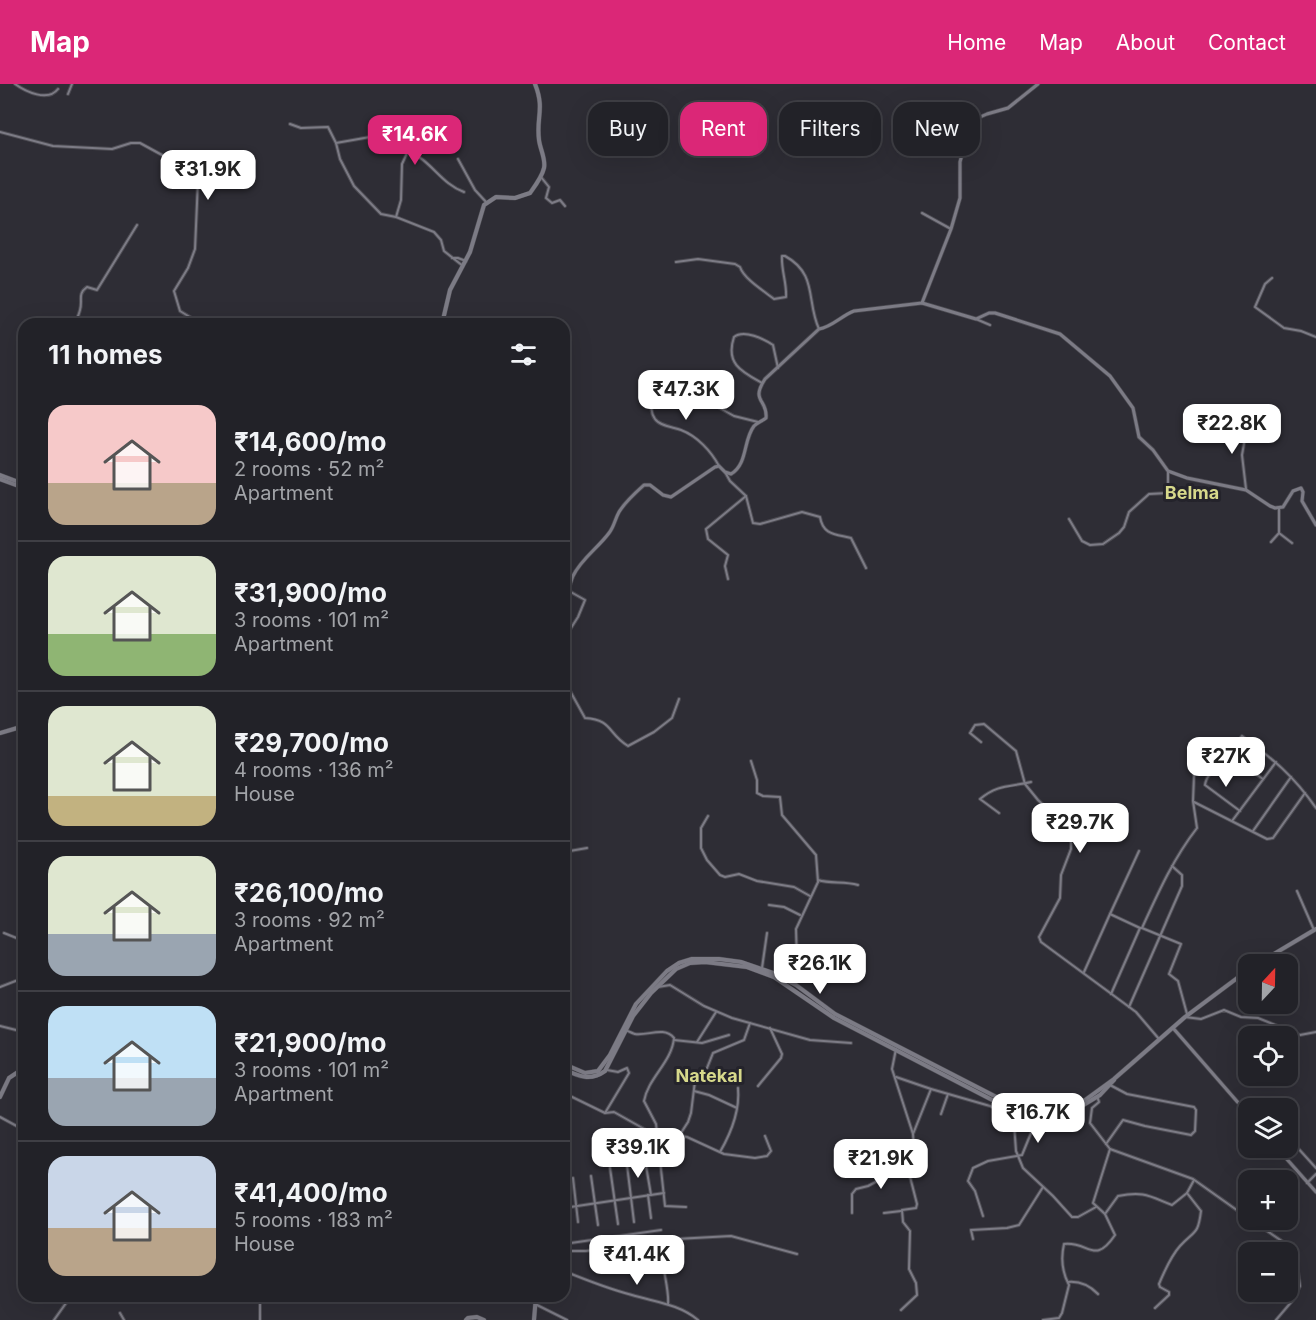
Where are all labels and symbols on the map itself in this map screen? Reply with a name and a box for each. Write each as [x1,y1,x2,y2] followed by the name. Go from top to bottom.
[366,115,464,166] pin: ₹14.6K
[159,150,257,201] pin: ₹31.9K
[637,370,735,421] pin: ₹47.3K
[1183,404,1281,455] pin: ₹22.8K
[1165,482,1219,503] district label: Belma
[1190,737,1262,788] pin: ₹27K
[1031,803,1129,854] pin: ₹29.7K
[771,944,869,995] pin: ₹26.1K
[1238,954,1298,1014] north arrow
[675,1065,743,1086] district label: Natekal
[989,1093,1087,1144] pin: ₹16.7K
[589,1128,687,1179] pin: ₹39.1K
[832,1139,930,1190] pin: ₹21.9K
[588,1235,686,1286] pin: ₹41.4K

